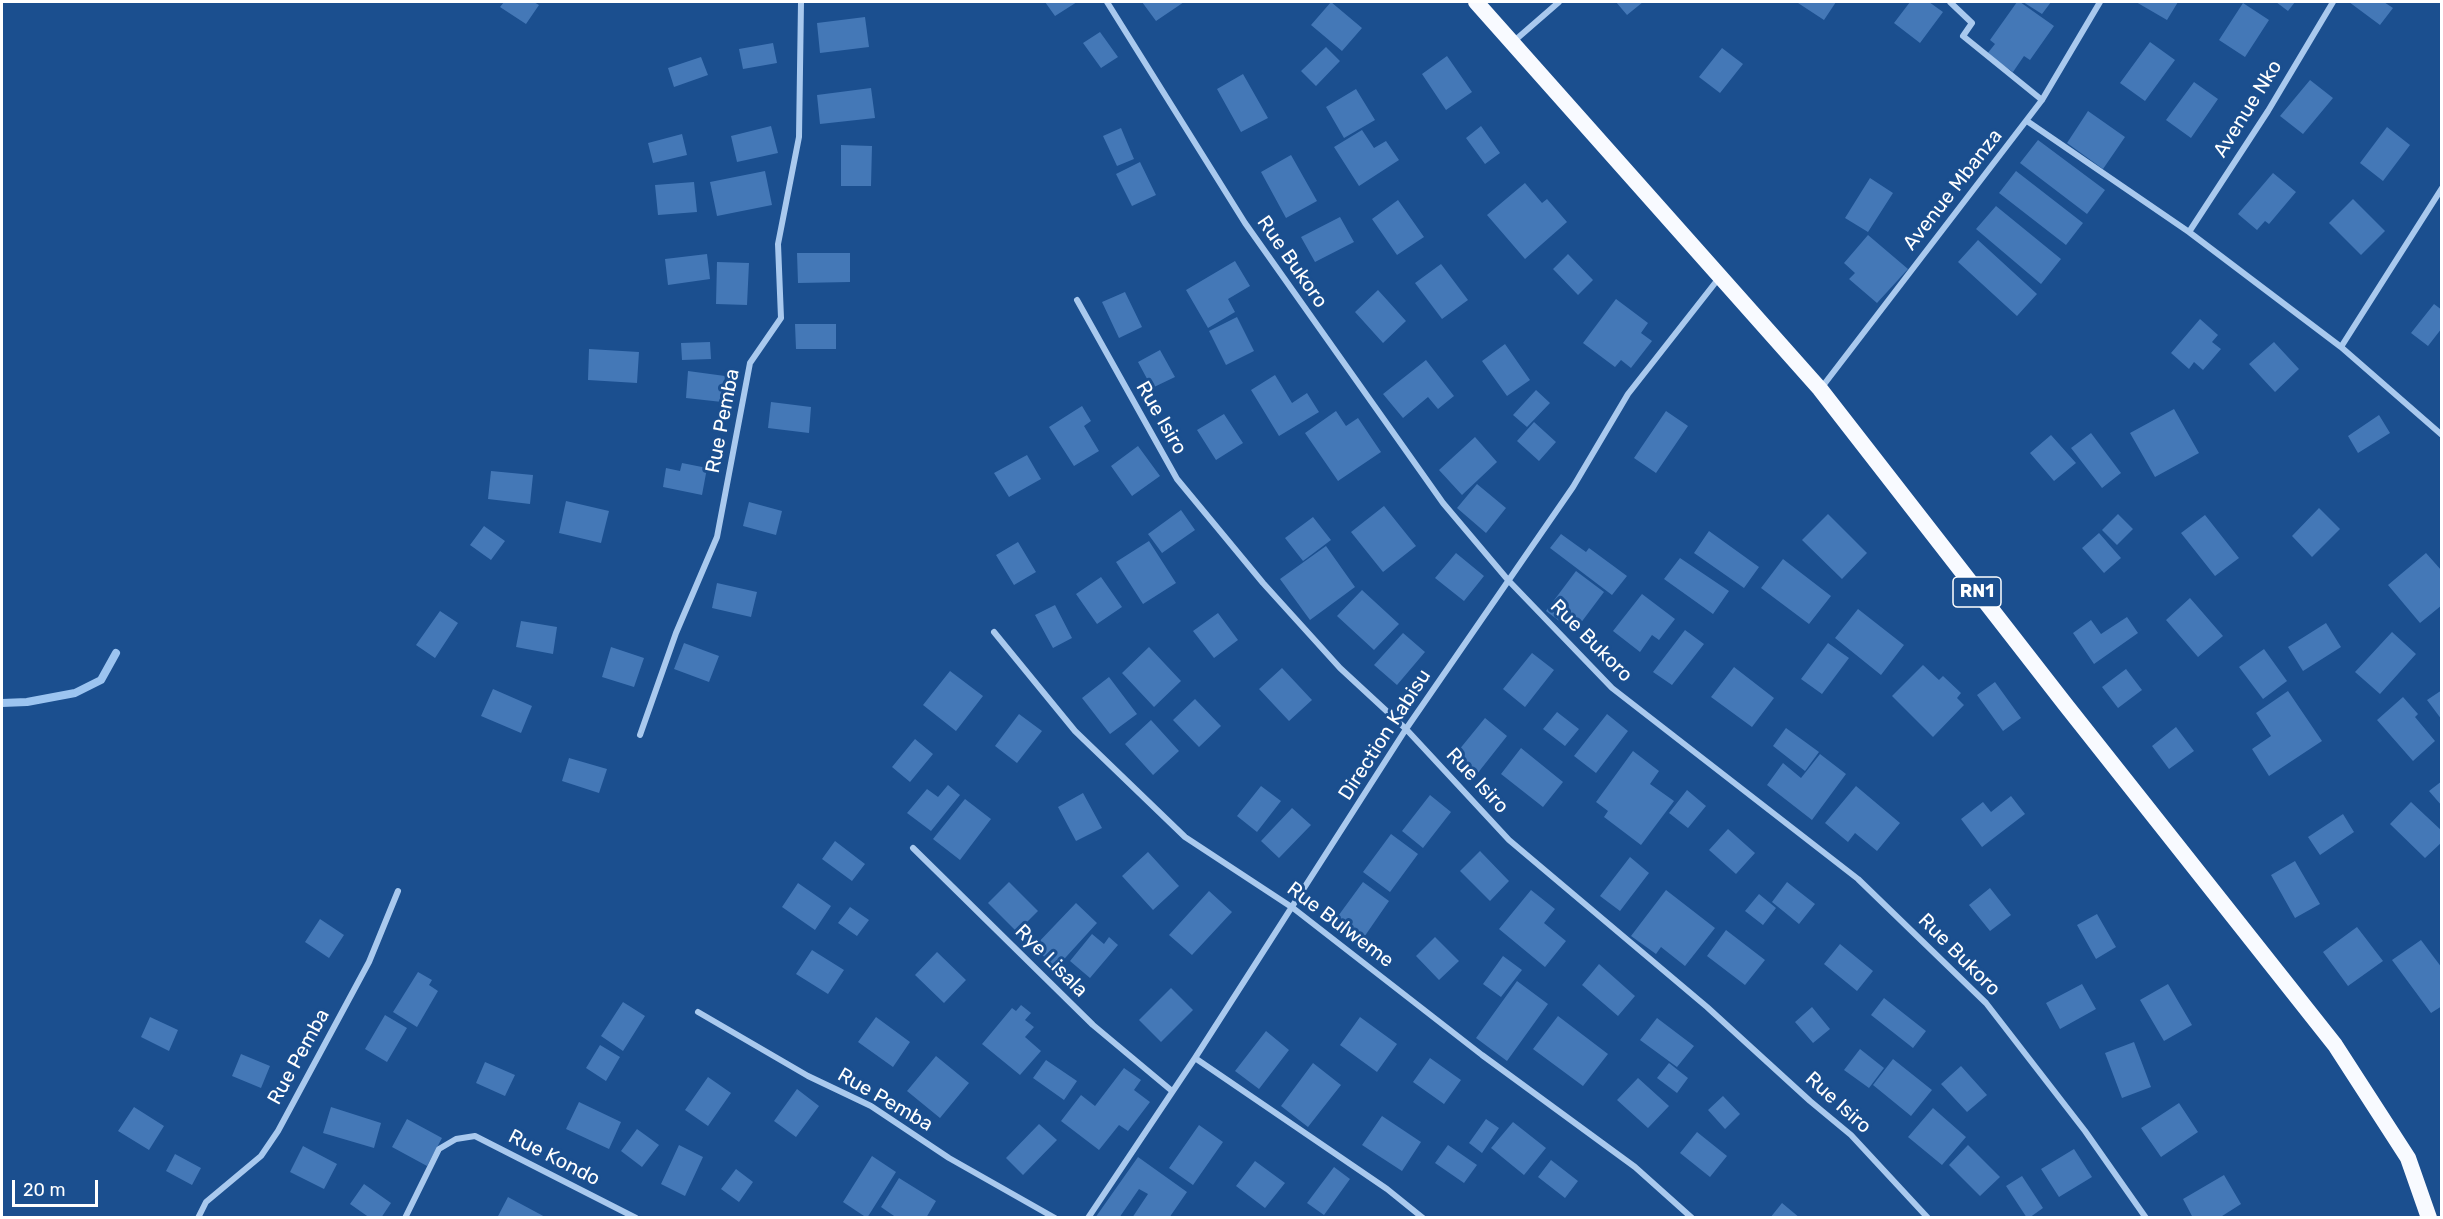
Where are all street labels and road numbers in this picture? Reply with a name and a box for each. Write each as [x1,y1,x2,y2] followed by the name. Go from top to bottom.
[2209,56,2287,162] street label: Avenue Nko
[1898,125,2008,255] street label: Avenue Mbanza
[1252,211,1332,313] street label: Rue Bukoro
[701,367,745,475] street label: Rue Pemba
[1130,377,1192,459] street label: Rue Isiro
[1953,577,2001,607] road number: RN1
[1545,595,1637,687] street label: Rue Bukoro
[1334,665,1436,805] street label: Direction Kabisu
[1441,743,1513,819] street label: Rue Isiro
[1282,877,1398,973] street label: Rue Bulweme
[1913,909,2005,1001] street label: Rue Bukoro
[1010,920,1092,1002] street label: Rye Lisala
[263,1005,335,1109] street label: Rue Pemba
[833,1063,937,1137] street label: Rue Pemba
[1800,1067,1876,1139] street label: Rue Isiro
[504,1125,604,1191] street label: Rue Kondo

